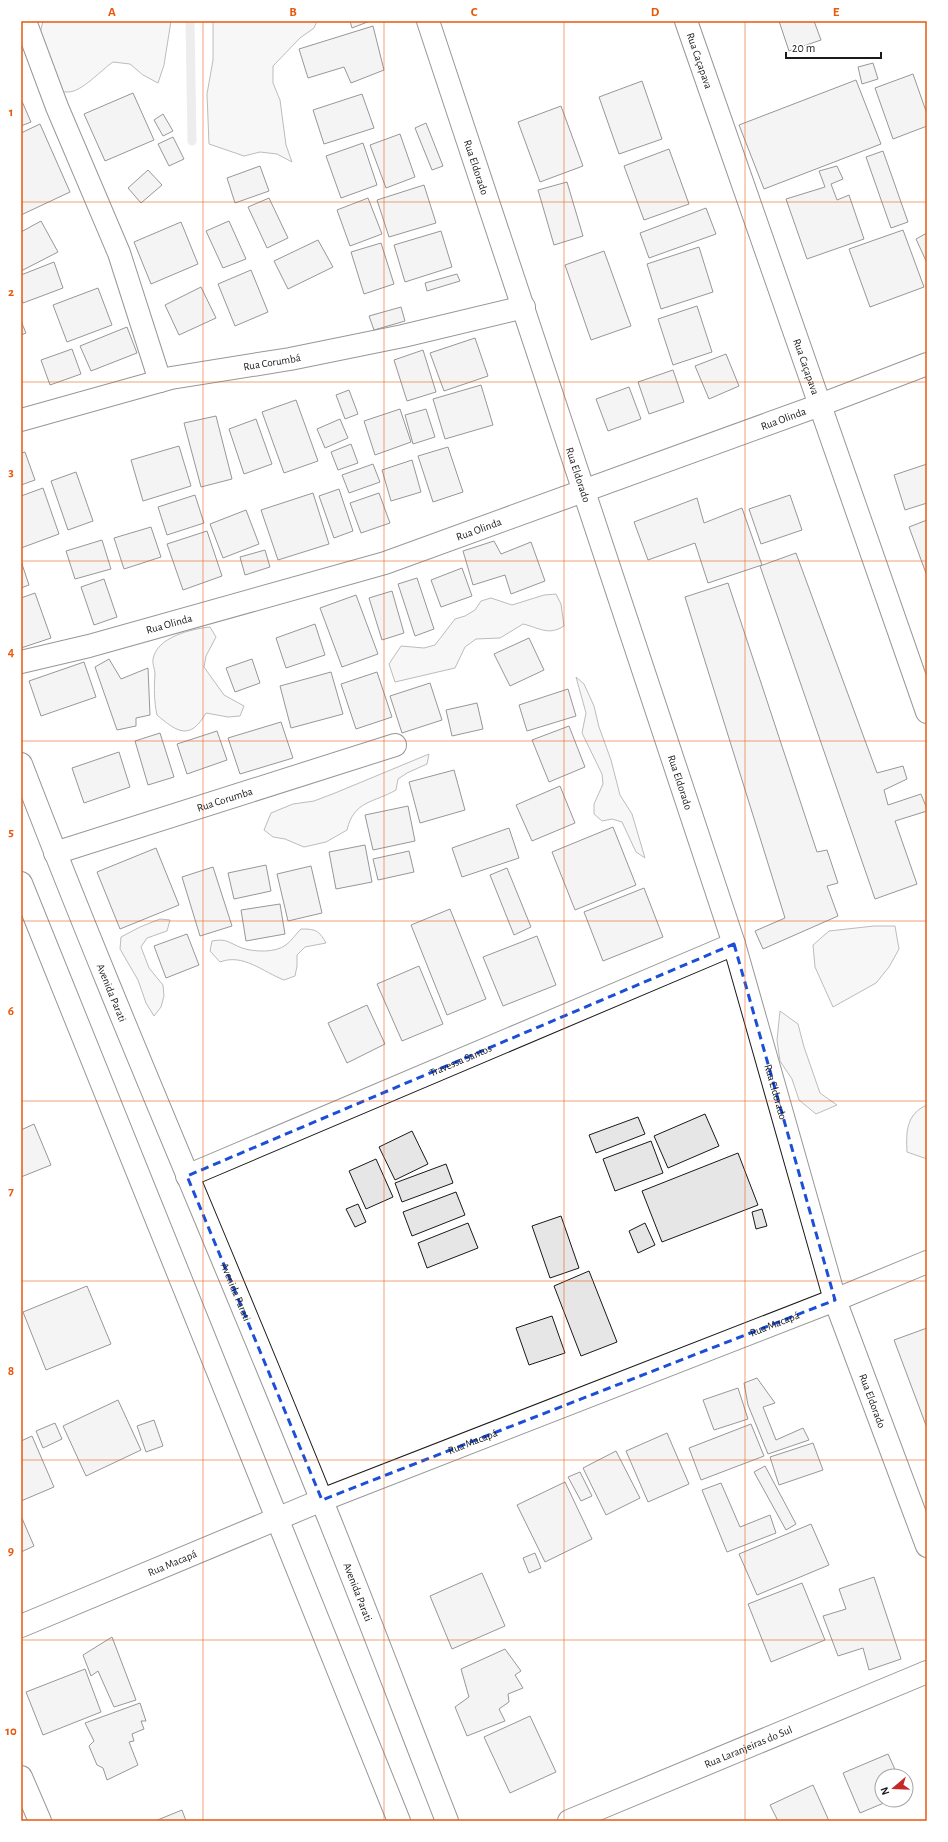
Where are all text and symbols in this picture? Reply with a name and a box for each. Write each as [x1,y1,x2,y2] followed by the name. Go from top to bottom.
[108,6,116,19] text: A
[289,6,297,19] text: B
[471,6,478,19] text: C
[651,6,660,19] text: D
[833,6,840,19] text: E
[685,31,715,90] street label: Rua Caçapava
[786,34,881,60] scale bar
[792,42,815,54] text: 20 m
[9,106,13,119] text: 1
[462,138,491,196] street label: Rua Eldorado
[8,286,14,299] text: 2
[792,337,821,396] street label: Rua Caçapava
[243,351,302,372] street label: Rua Corumbá
[759,405,807,432] street label: Rua Olinda
[564,446,593,504] street label: Rua Eldorado
[8,466,14,479] text: 3
[455,516,503,542] street label: Rua Olinda
[145,612,193,635] street label: Rua Olinda
[8,646,15,659] text: 4
[666,753,695,811] street label: Rua Eldorado
[195,785,254,813] street label: Rua Corumba
[8,826,14,839] text: 5
[95,962,129,1023] street label: Avenida Parati
[8,1005,14,1018] text: 6
[428,1042,493,1078] street label: Travessa Santos
[763,1063,789,1121] street label: Rua Eldorado
[8,1185,14,1198] text: 7
[219,1261,253,1323] street label: Avenida Parati
[748,1309,801,1338] street label: Rua Macapá
[8,1365,14,1378] text: 8
[858,1372,888,1429] street label: Rua Eldorado
[446,1427,499,1456] street label: Rua Macapá
[8,1545,14,1558] text: 9
[146,1548,198,1578] street label: Rua Macapá
[342,1561,375,1623] street label: Avenida Parati
[703,1723,793,1770] street label: Rua Laranjeiras do Sul
[5,1725,17,1738] text: 10
[874,1768,914,1808] north arrow
[879,1786,891,1797] text: N

